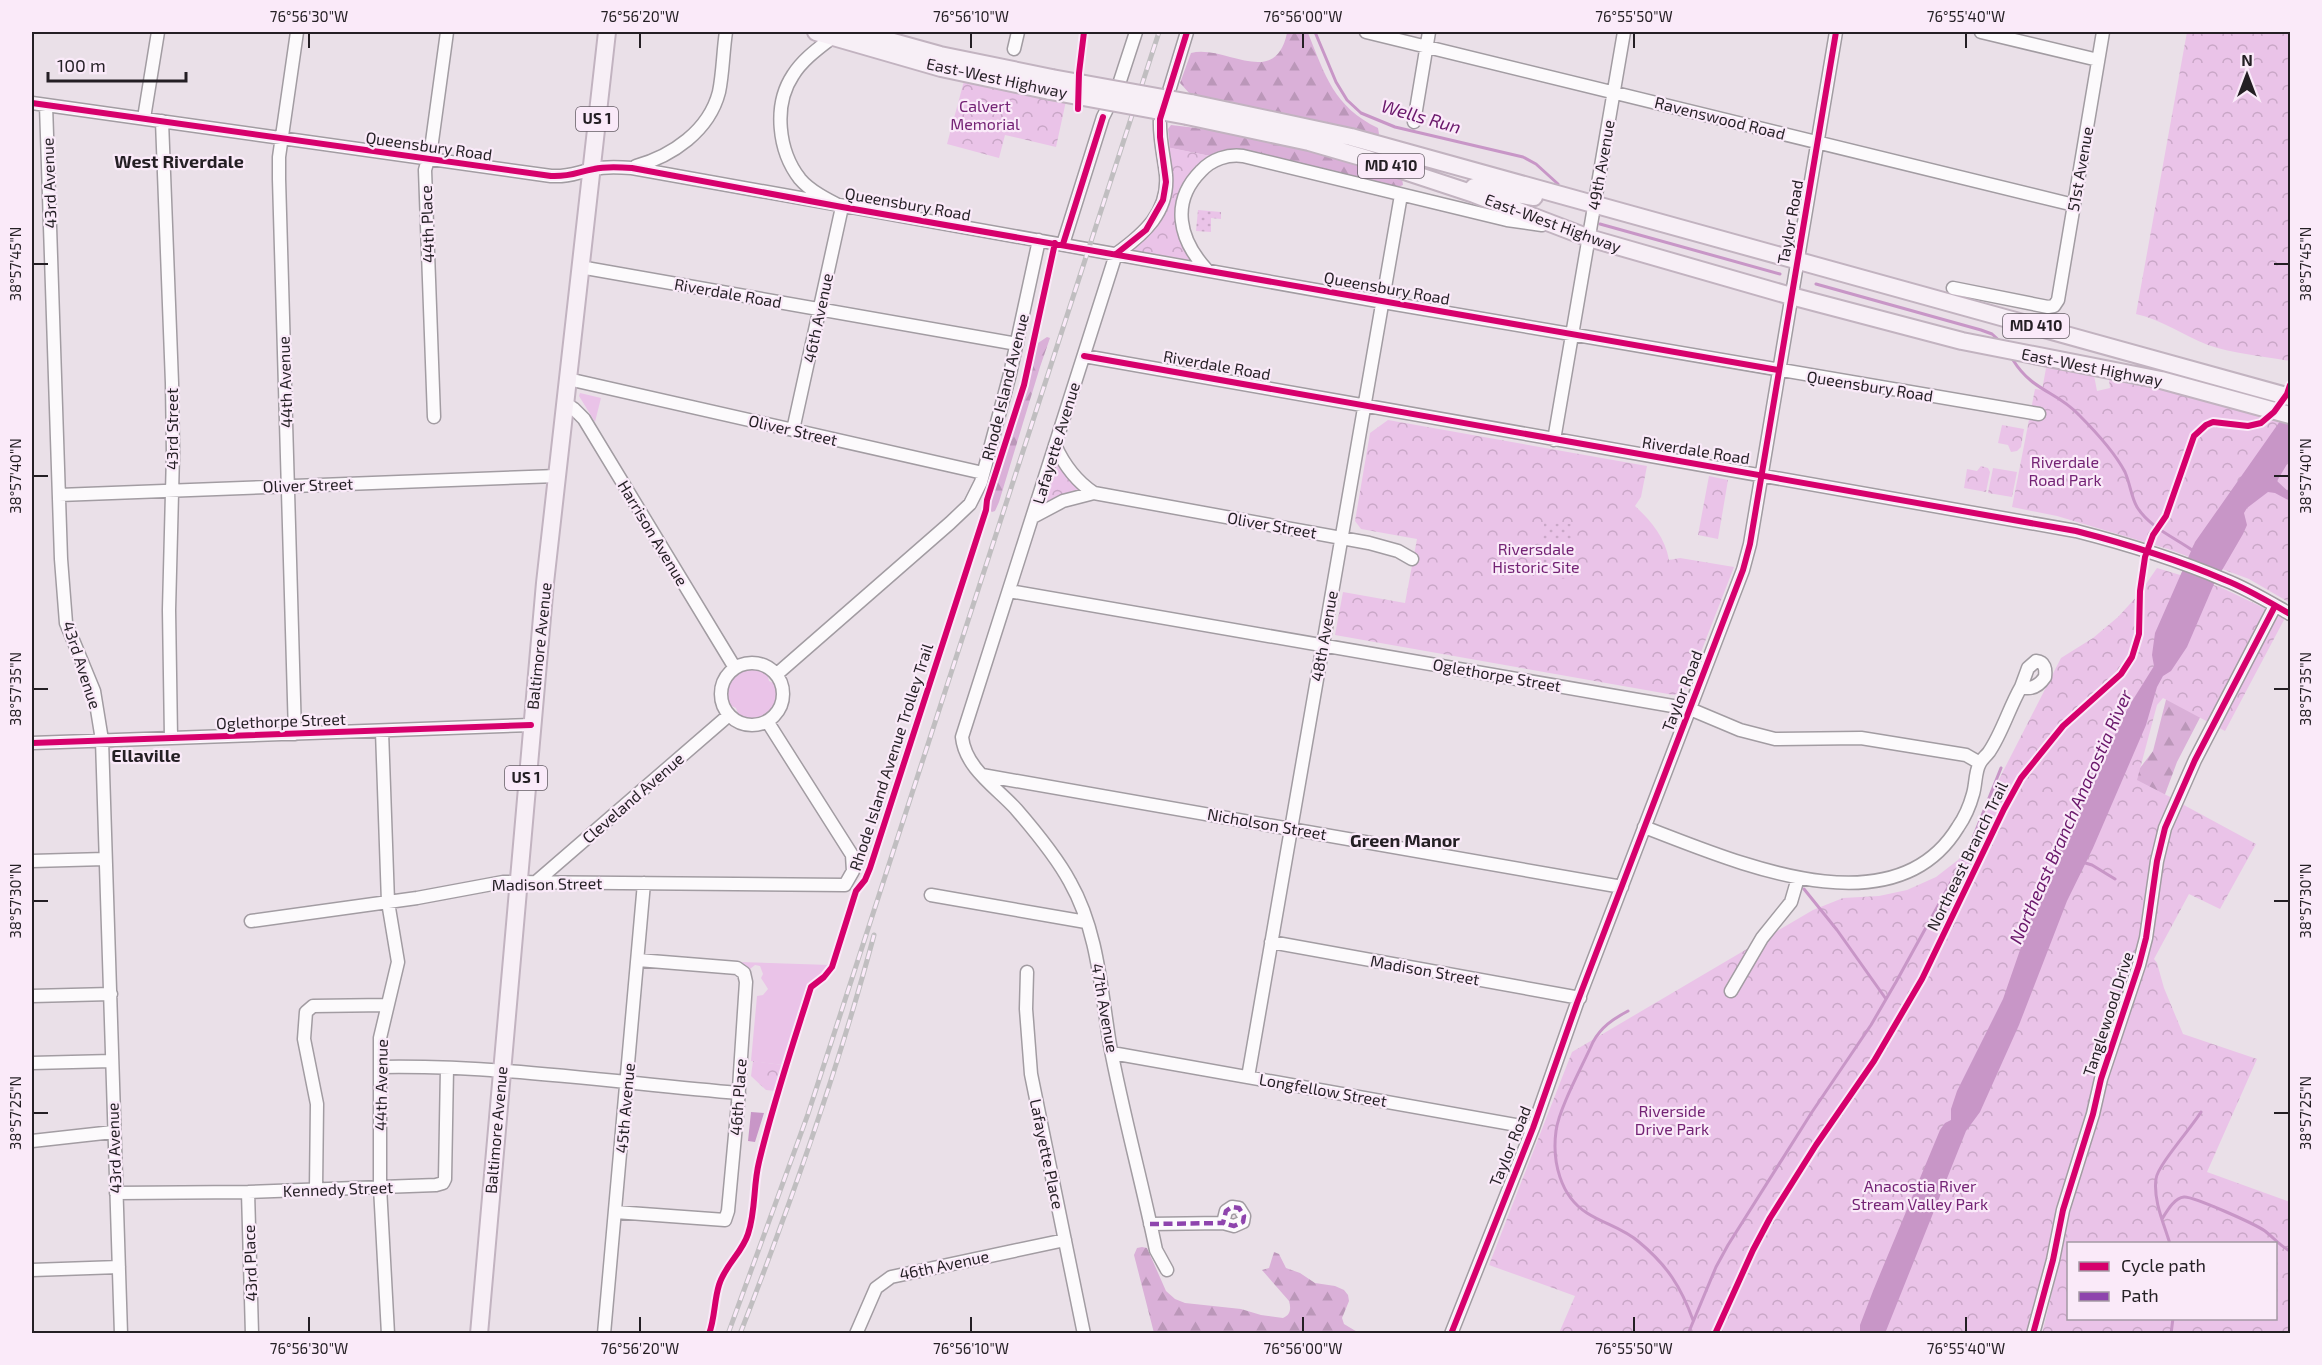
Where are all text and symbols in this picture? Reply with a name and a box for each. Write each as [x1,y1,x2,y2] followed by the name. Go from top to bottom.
[270,7,348,25] text: 76°56'30"W
[601,7,679,25] text: 76°56'20"W
[933,7,1009,25] text: 76°56'10"W
[1263,7,1343,25] text: 76°56'00"W
[1595,7,1673,25] text: 76°55'50"W
[1927,7,2005,25] text: 76°55'40"W
[48,45,186,83] scale bar
[2217,45,2277,105] north arrow
[2241,50,2253,69] text: N
[925,53,1070,102] street label: East-West Highway
[57,54,106,76] text: 100 m
[1653,92,1787,143] street label: Ravenswood Road
[1379,94,1464,138] water label: Wells Run
[950,96,1020,133] park label: Calvert Memorial
[576,107,618,131] road number: US 1
[1583,118,1618,211] street label: 49th Avenue
[2063,125,2096,213] street label: 51st Avenue
[364,127,494,165] street label: Queensbury Road
[37,137,60,229] street label: 43rd Avenue
[114,150,244,172] district label: West Riverdale
[1358,154,1424,178] road number: MD 410
[1773,178,1806,266] street label: Taylor Road
[843,183,973,225] street label: Queensbury Road
[416,185,437,263] street label: 44th Place
[1483,189,1624,256] street label: East-West Highway
[6,227,24,301] text: 38°57'45"N
[2296,227,2314,301] text: 38°57'45"N
[1322,267,1452,309] street label: Queensbury Road
[799,271,836,364] street label: 46th Avenue
[673,274,783,311] street label: Riverdale Road
[977,311,1032,462] street label: Rhode Island Avenue
[2003,314,2069,338] road number: MD 410
[273,336,296,428] street label: 44th Avenue
[2020,343,2165,390] street label: East-West Highway
[1162,346,1272,383] street label: Riverdale Road
[1805,366,1935,406] street label: Queensbury Road
[1028,380,1083,506] street label: Lafayette Avenue
[162,388,181,470] street label: 43rd Street
[747,410,839,449] street label: Oliver Street
[1641,432,1751,467] street label: Riverdale Road
[6,438,24,514] text: 38°57'40"N
[2296,438,2314,514] text: 38°57'40"N
[2028,452,2102,489] park label: Riverdale Road Park
[262,473,354,496] street label: Oliver Street
[614,477,692,589] street label: Harrison Avenue
[1226,507,1318,542] street label: Oliver Street
[1492,539,1580,576] park label: Riversdale Historic Site
[522,581,555,711] street label: Baltimore Avenue
[1306,589,1341,683] street label: 48th Avenue
[59,619,106,711] street label: 43rd Avenue
[845,640,936,873] street label: Rhode Island Avenue Trolley Trail
[1657,648,1706,734] street label: Taylor Road
[6,652,24,726] text: 38°57'35"N
[2296,652,2314,726] text: 38°57'35"N
[1432,654,1563,695] street label: Oglethorpe Street
[2004,685,2137,947] water label: Northeast Branch Anacostia River
[216,709,346,732] street label: Oglethorpe Street
[111,744,181,766] district label: Ellaville
[578,748,687,847] street label: Cleveland Avenue
[505,766,547,790] road number: US 1
[1922,778,2011,934] street label: Northeast Branch Trail
[1206,804,1328,843] street label: Nicholson Street
[1350,829,1460,851] district label: Green Manor
[6,863,24,939] text: 38°57'30"N
[2296,863,2314,939] text: 38°57'30"N
[492,873,602,894] street label: Madison Street
[2078,949,2137,1079] street label: Tanglewood Drive
[1369,951,1481,988] street label: Madison Street
[1088,962,1123,1054] street label: 47th Avenue
[370,1039,391,1131] street label: 44th Avenue
[725,1058,750,1136] street label: 46th Place
[611,1062,638,1154] street label: 45th Avenue
[480,1065,511,1195] street label: Baltimore Avenue
[1258,1069,1389,1110] street label: Longfellow Street
[6,1076,24,1150] text: 38°57'25"N
[2296,1076,2314,1150] text: 38°57'25"N
[1027,1097,1068,1211] street label: Lafayette Place
[1635,1101,1709,1138] park label: Riverside Drive Park
[102,1102,125,1194] street label: 43rd Avenue
[1485,1103,1534,1189] street label: Taylor Road
[1852,1176,1988,1213] park label: Anacostia River Stream Valley Park
[283,1177,393,1200] street label: Kennedy Street
[239,1224,260,1302] street label: 43rd Place
[2067,1242,2277,1320] legend
[897,1246,990,1283] street label: 46th Avenue
[2121,1254,2206,1276] text: Cycle path
[2121,1284,2159,1306] text: Path
[270,1339,348,1357] text: 76°56'30"W
[601,1339,679,1357] text: 76°56'20"W
[933,1339,1009,1357] text: 76°56'10"W
[1263,1339,1343,1357] text: 76°56'00"W
[1595,1339,1673,1357] text: 76°55'50"W
[1927,1339,2005,1357] text: 76°55'40"W

